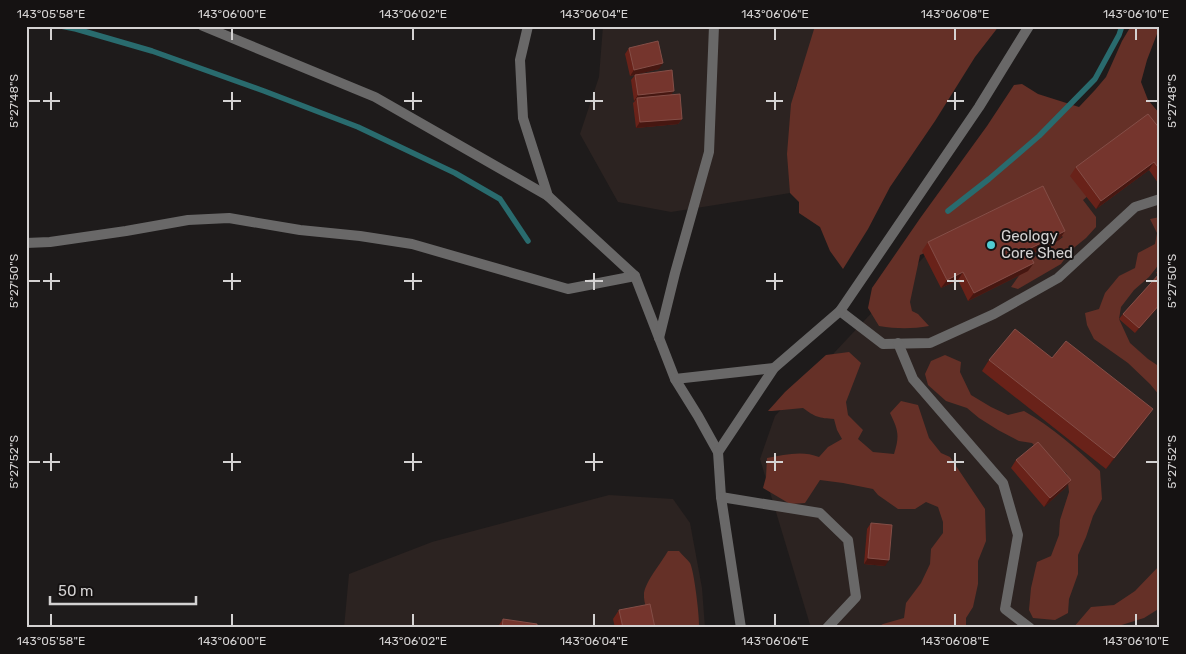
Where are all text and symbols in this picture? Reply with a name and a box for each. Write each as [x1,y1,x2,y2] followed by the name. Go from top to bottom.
[17,7,85,21] text: 143°05'58"E
[198,7,266,21] text: 143°06'00"E
[379,7,447,21] text: 143°06'02"E
[560,7,628,21] text: 143°06'04"E
[741,7,809,21] text: 143°06'06"E
[921,7,989,21] text: 143°06'08"E
[1103,7,1169,21] text: 143°06'10"E
[7,74,21,128] text: 5°27'48"S
[1165,74,1179,128] text: 5°27'48"S
[1001,227,1073,262] place label: Geology Core Shed
[985,239,997,251] marker: Geology Core Shed
[7,254,21,308] text: 5°27'50"S
[1165,254,1179,308] text: 5°27'50"S
[7,435,21,489] text: 5°27'52"S
[1165,435,1179,489] text: 5°27'52"S
[50,574,196,606] scale bar
[58,582,93,600] text: 50 m
[17,634,85,648] text: 143°05'58"E
[198,634,266,648] text: 143°06'00"E
[379,634,447,648] text: 143°06'02"E
[560,634,628,648] text: 143°06'04"E
[741,634,809,648] text: 143°06'06"E
[921,634,989,648] text: 143°06'08"E
[1103,634,1169,648] text: 143°06'10"E

